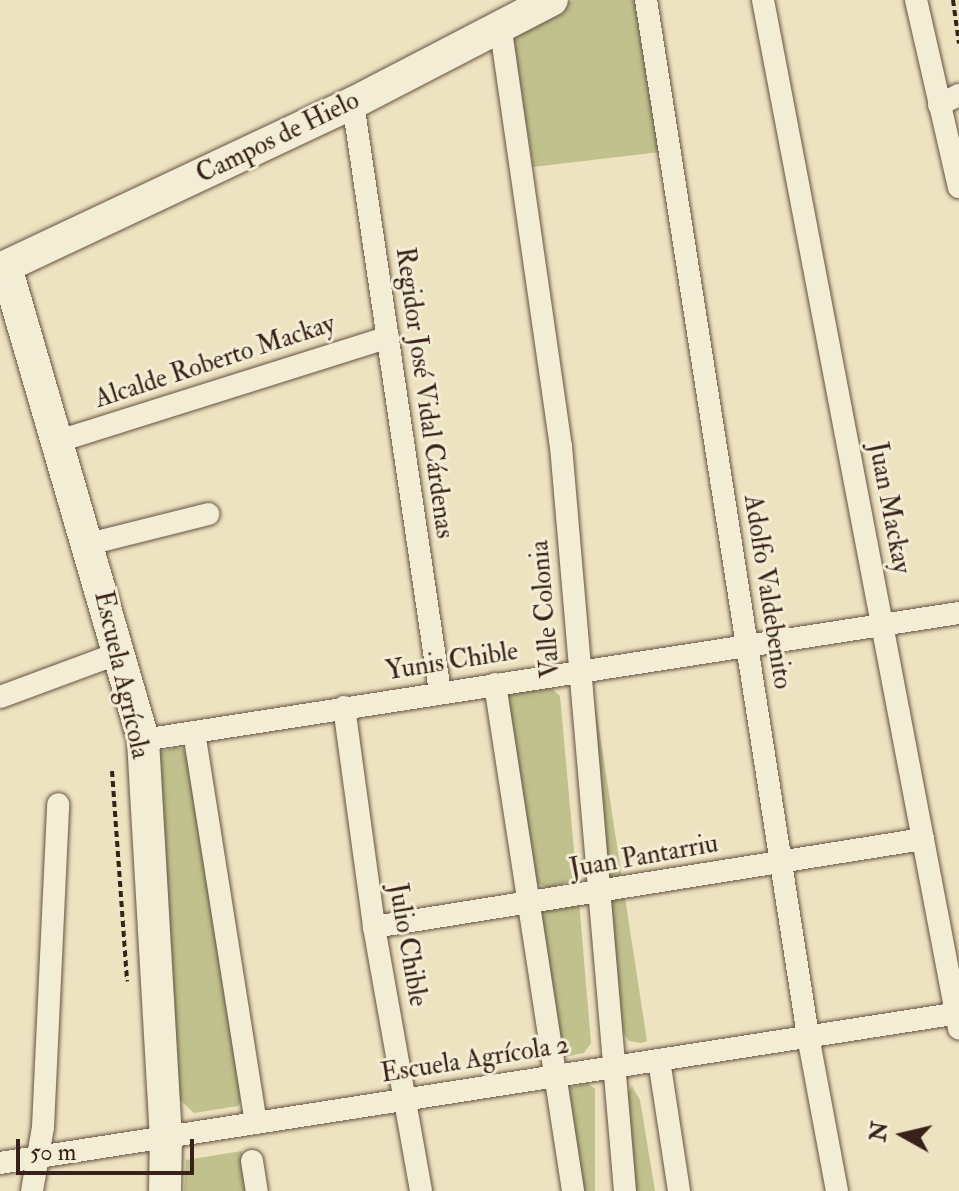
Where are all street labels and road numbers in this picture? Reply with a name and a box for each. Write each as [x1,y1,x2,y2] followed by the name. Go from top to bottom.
[192,85,364,191] street label: Campos de Hielo
[388,245,460,541] street label: Regidor José Vidal Cárdenas
[91,308,339,416] street label: Alcalde Roberto Mackay
[861,440,917,576] street label: Juan Mackay
[736,493,798,691] street label: Adolfo Valdebenito
[524,539,568,679] street label: Valle Colonia
[87,588,155,762] street label: Escuela Agrícola
[384,636,520,688] street label: Yunis Chible
[567,829,721,885] street label: Juan Pantarriu
[381,881,433,1009] street label: Julio Chible
[379,1030,571,1090] street label: Escuela Agrícola 2

